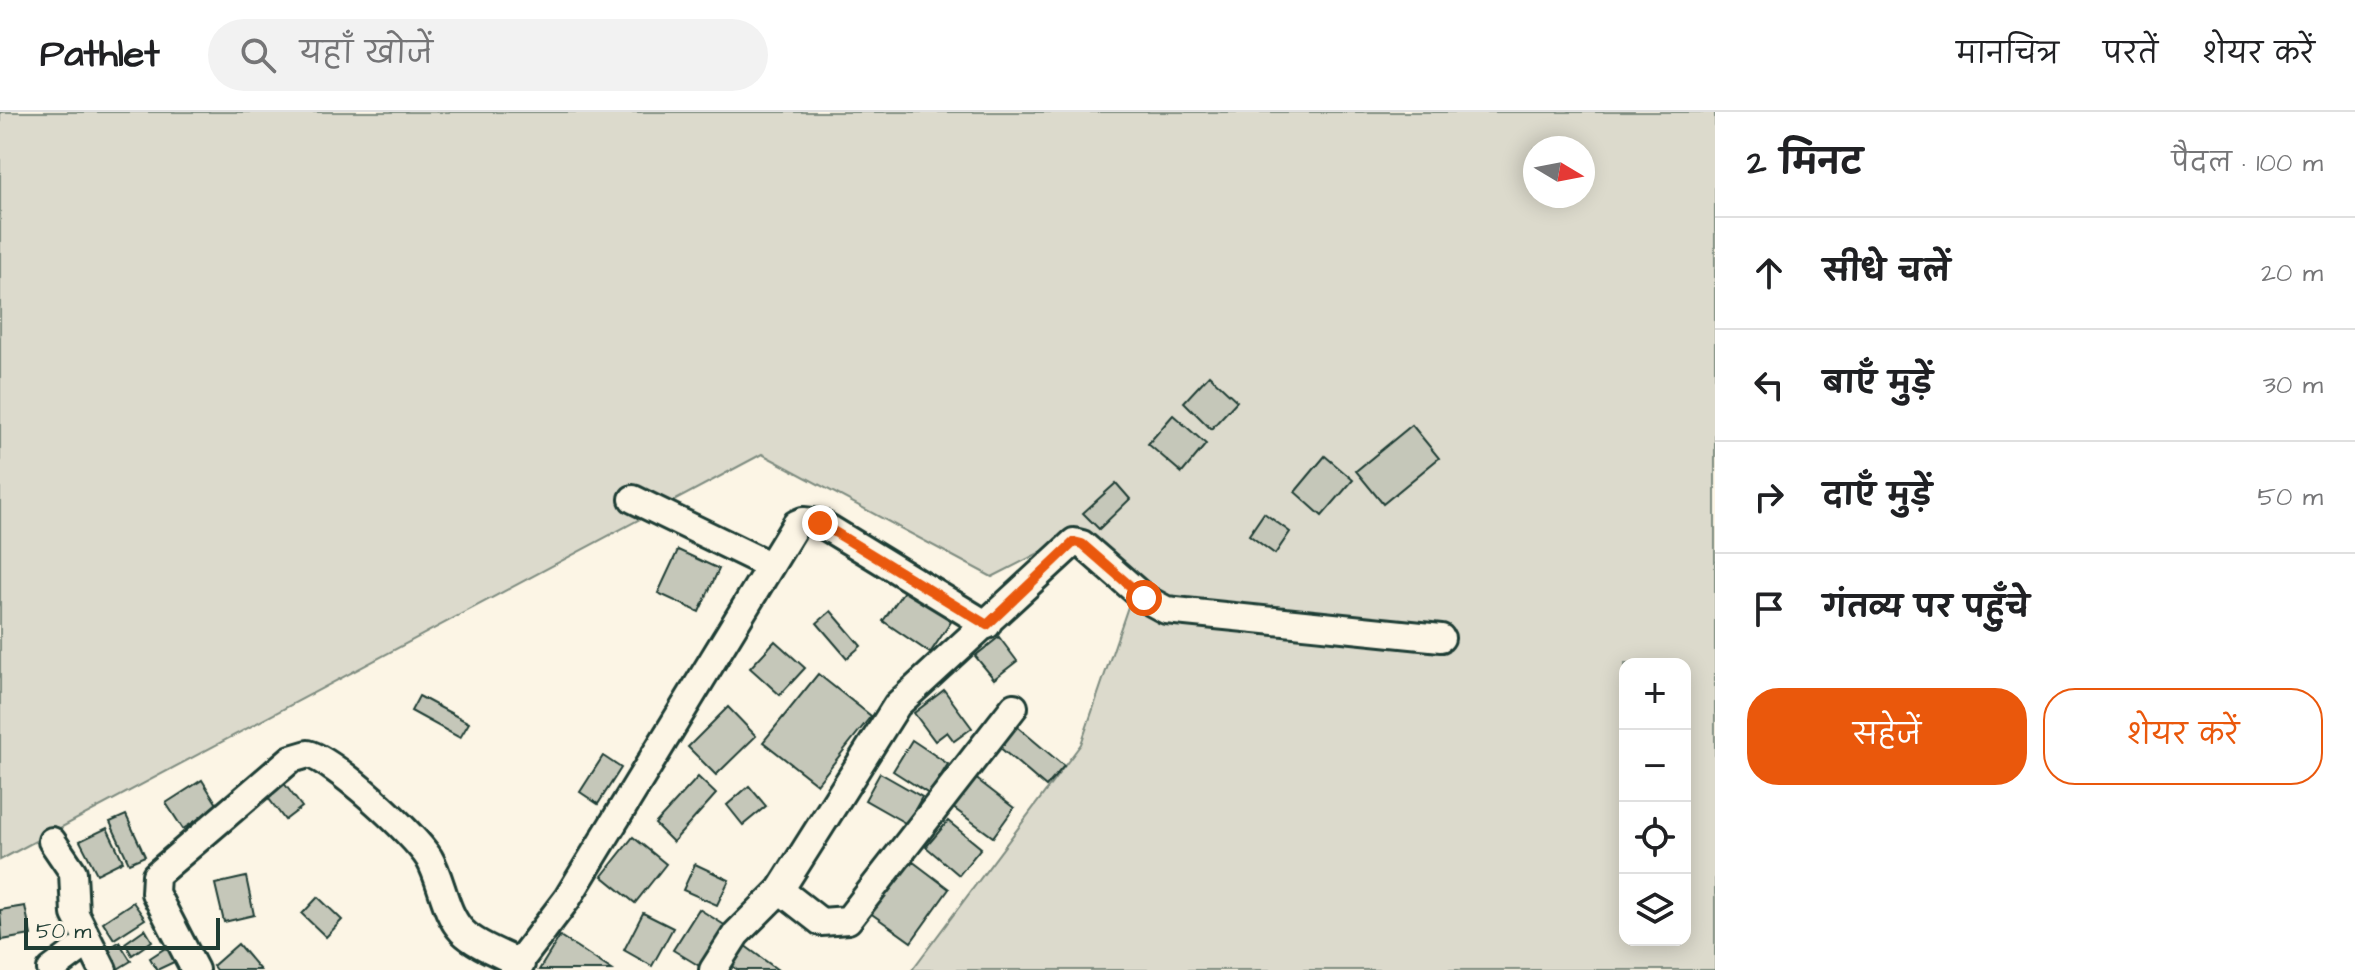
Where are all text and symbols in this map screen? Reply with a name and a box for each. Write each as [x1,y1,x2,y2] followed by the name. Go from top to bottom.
[208,19,768,91] search box
[40,29,160,81] text: Pathlet
[236,33,280,77] icon: search
[300,33,433,75] text: यहाँ खोजें
[1956,35,2059,74] text: मानचित्र
[2103,35,2158,74] text: परतें
[2202,35,2315,74] text: शेयर करें
[1523,136,1595,208] north arrow
[1747,139,1863,187] text: 2 मिनट
[2172,145,2323,181] text: पैदल · 100 m
[1747,251,1791,295] icon: ahead
[1823,251,1950,293] text: सीधे चलें
[2261,255,2323,291] text: 20 m
[1747,363,1791,407] icon: left
[1823,363,1933,405] text: बाएँ मुड़ें
[2263,367,2323,403] text: 30 m
[1747,475,1791,519] icon: right
[1823,475,1932,517] text: दाएँ मुड़ें
[2258,479,2323,515] text: 50 m
[802,505,838,541] route end
[1126,580,1162,616] route start
[1747,587,1791,631] icon: arrive
[1823,587,2029,629] text: गंतव्य पर पहुँचे
[1619,658,1691,946] map controls
[1619,658,1691,730] button: +
[1747,688,2027,785] button: सहेजें
[2043,688,2323,785] button: शेयर करें
[1619,730,1691,802] button: −
[1619,802,1691,874] button: locate
[1619,874,1691,946] button: layers
[24,914,220,950] scale bar
[36,916,91,947] text: 50 m

